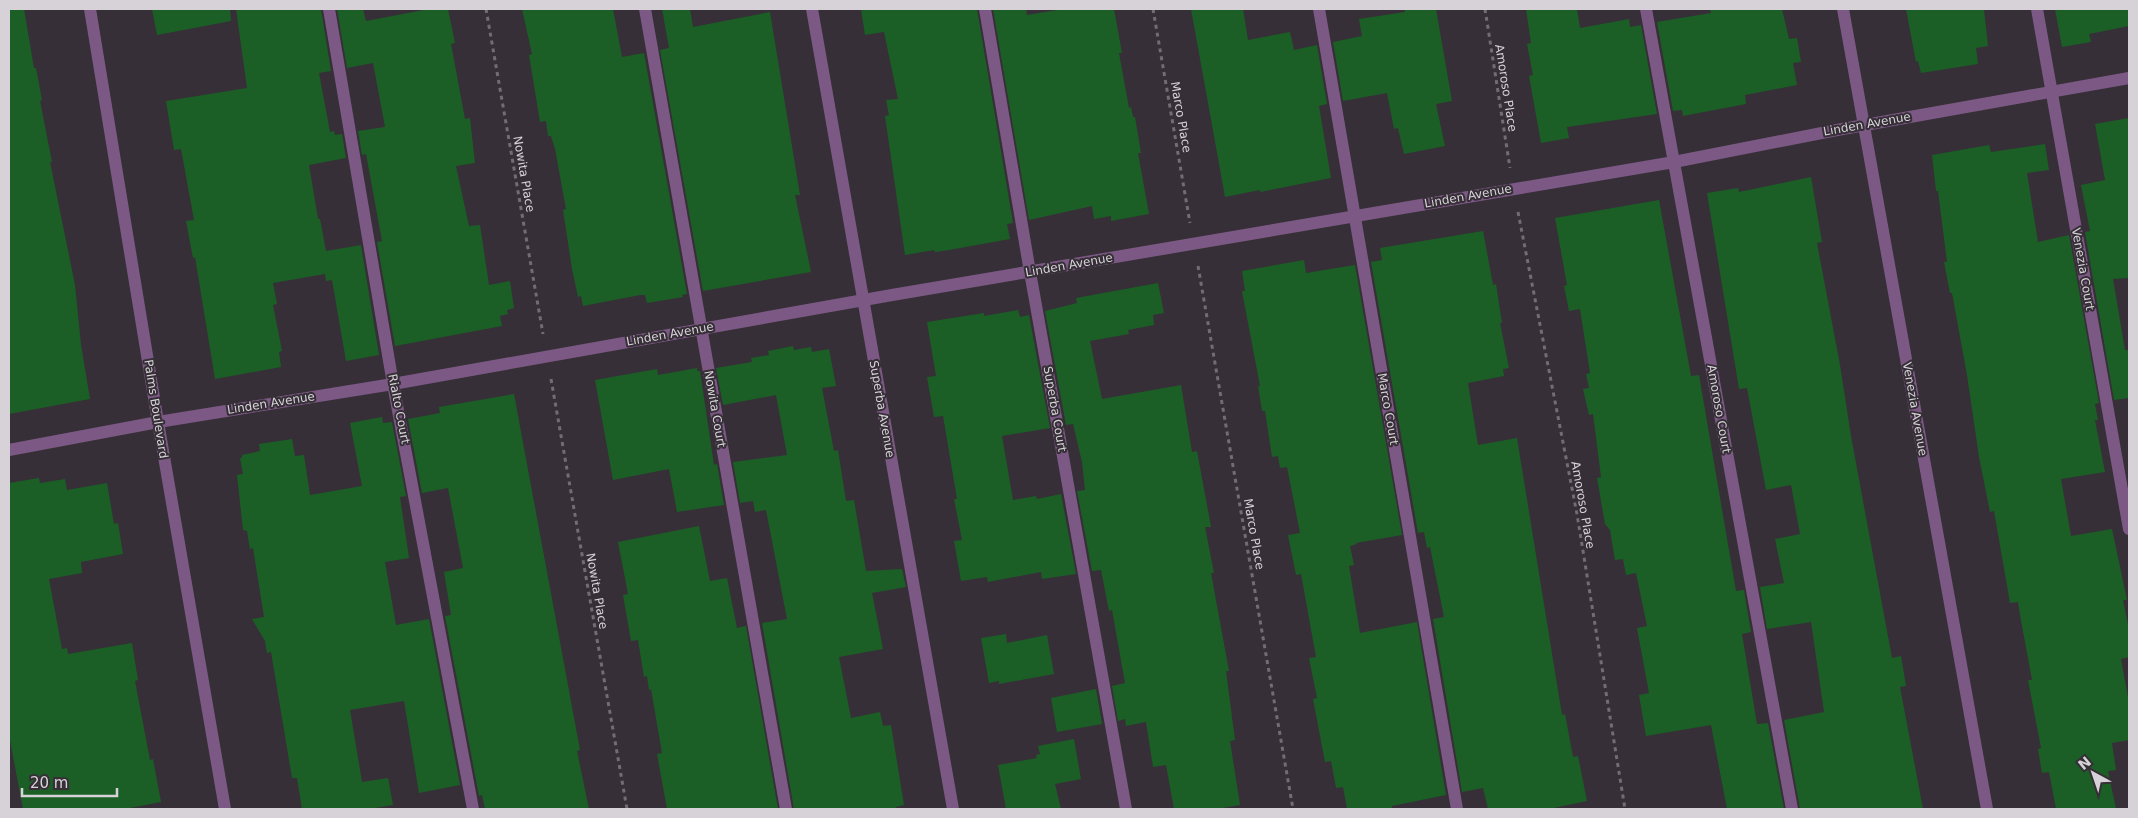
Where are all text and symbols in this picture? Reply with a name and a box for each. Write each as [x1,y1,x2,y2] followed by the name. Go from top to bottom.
[1492,43,1520,133] street label: Amoroso Place
[1168,80,1194,154] street label: Marco Place
[1822,109,1912,139] street label: Linden Avenue
[510,135,538,213] street label: Nowita Place
[1423,181,1513,211] street label: Linden Avenue
[2069,227,2097,312] street label: Venezia Court
[1024,250,1114,280] street label: Linden Avenue
[625,319,715,349] street label: Linden Avenue
[141,359,171,459] street label: Palms Boulevard
[867,359,897,459] street label: Superba Avenue
[1900,361,1930,457] street label: Venezia Avenue
[1704,364,1734,455] street label: Amoroso Court
[1041,365,1069,453] street label: Superba Court
[701,369,729,449] street label: Nowita Court
[1375,372,1401,446] street label: Marco Court
[385,373,413,446] street label: Rialto Court
[226,389,316,417] street label: Linden Avenue
[1568,460,1598,550] street label: Amoroso Place
[1241,497,1267,571] street label: Marco Place
[583,552,611,630] street label: Nowita Place
[2068,748,2118,798] north arrow
[2075,753,2094,773] text: N
[22,766,118,798] scale bar
[30,774,68,792] text: 20 m

